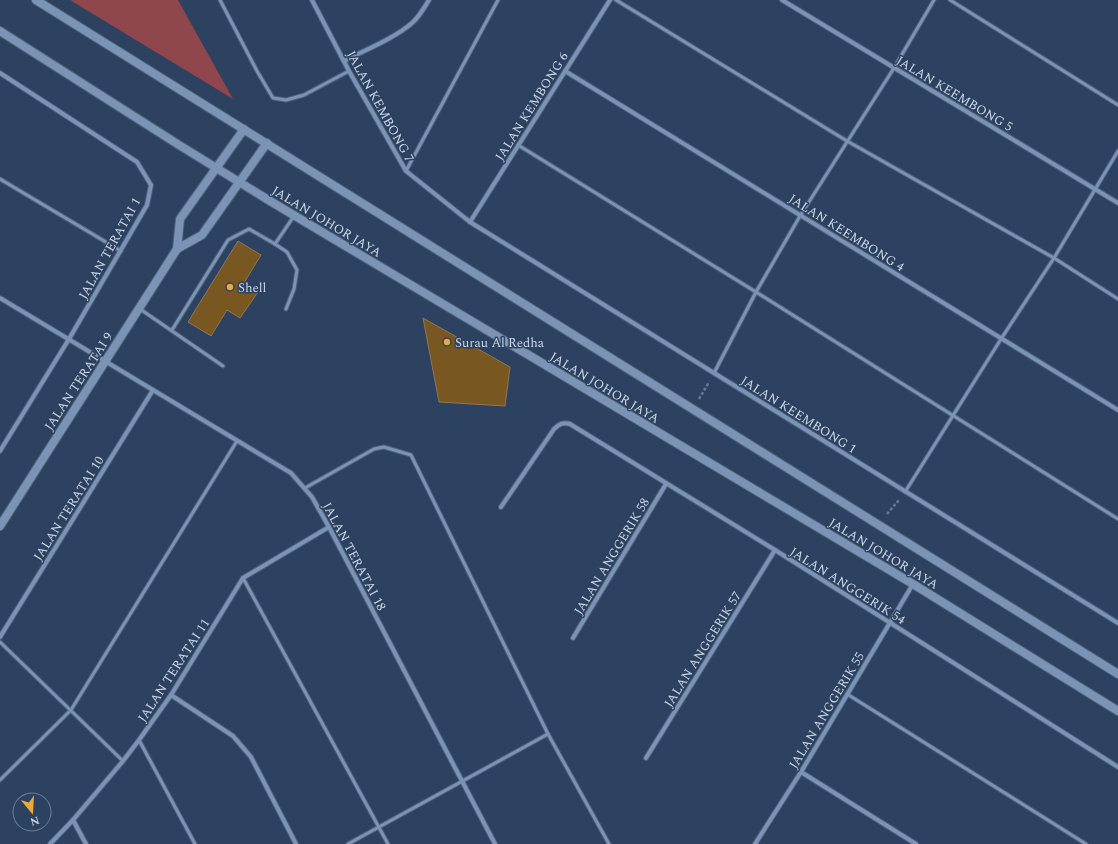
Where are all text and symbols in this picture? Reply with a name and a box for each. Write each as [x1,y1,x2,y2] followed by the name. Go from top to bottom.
[341,47,419,166] street label: JALAN KEMBONG 7
[490,48,574,165] street label: JALAN KEMBONG 6
[892,51,1017,137] street label: JALAN KEEMBONG 5
[268,181,386,263] street label: JALAN JOHOR JAYA
[785,189,909,277] street label: JALAN KEEMBONG 4
[74,194,146,303] street label: JALAN TERATAI 1
[238,278,267,298] place label: Shell
[225,282,235,292] marker: Shell
[39,328,118,435] street label: JALAN TERATAI 9
[455,333,545,353] place label: Surau Al Redha
[442,337,452,347] marker: Surau Al Redha
[546,347,664,429] street label: JALAN JOHOR JAYA
[737,371,860,459] street label: JALAN KEEMBONG 1
[28,452,109,565] street label: JALAN TERATAI 10
[569,494,655,619] street label: JALAN ANGGERIK 58
[317,499,391,614] street label: JALAN TERATAI 18
[825,513,943,595] street label: JALAN JOHOR JAYA
[786,542,910,630] street label: JALAN ANGGERIK 54
[659,588,747,711] street label: JALAN ANGGERIK 57
[133,615,215,726] street label: JALAN TERATAI 11
[784,648,870,773] street label: JALAN ANGGERIK 55
[12,792,52,832] north arrow
[28,812,42,831] text: N

